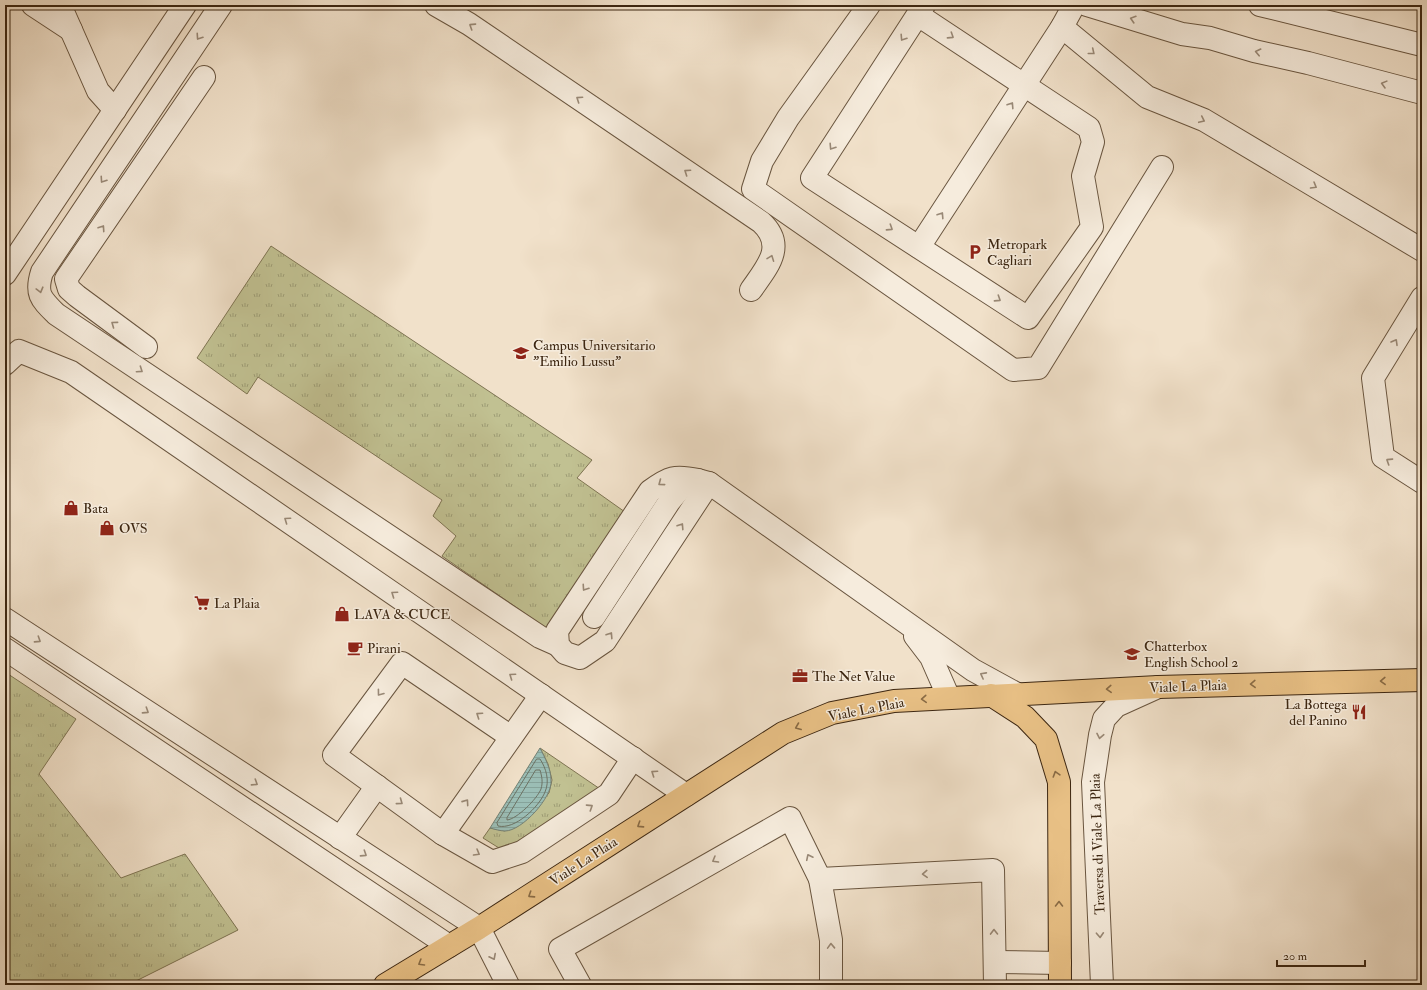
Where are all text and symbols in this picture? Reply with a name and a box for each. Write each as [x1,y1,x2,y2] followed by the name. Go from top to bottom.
[1129,15,1136,24] one-way arrow
[469,23,476,31] one-way arrow
[947,31,954,39] one-way arrow
[197,33,204,40] one-way arrow
[901,34,908,41] one-way arrow
[1088,47,1095,54] one-way arrow
[1255,49,1261,57] one-way arrow
[1381,80,1387,88] one-way arrow
[576,96,583,104] one-way arrow
[1007,103,1014,110] one-way arrow
[1197,115,1205,123] one-way arrow
[830,142,837,149] one-way arrow
[684,169,691,177] one-way arrow
[100,176,108,183] one-way arrow
[1309,182,1317,189] one-way arrow
[936,212,943,219] one-way arrow
[885,223,892,230] one-way arrow
[97,225,104,232] one-way arrow
[987,236,1048,269] place label: Metropark Cagliari
[966,243,984,261] parking icon: Metropark Cagliari
[767,254,775,261] one-way arrow
[35,287,43,294] one-way arrow
[994,294,1001,302] one-way arrow
[112,321,119,328] one-way arrow
[533,337,656,370] place label: Campus Universitario "Emilio Lussu"
[1391,339,1398,346] one-way arrow
[512,344,530,362] school or university icon: Campus Universitario "Emilio Lussu"
[136,365,143,372] one-way arrow
[1386,458,1393,466] one-way arrow
[658,479,665,486] one-way arrow
[62,499,80,517] shop icon: Bata
[83,500,108,517] place label: Bata
[284,518,291,525] one-way arrow
[98,519,116,537] shop icon: OVS
[119,520,148,537] place label: OVS
[676,523,684,530] one-way arrow
[583,584,590,591] one-way arrow
[391,592,398,599] one-way arrow
[193,594,211,612] supermarket icon: La Plaia
[214,595,260,612] place label: La Plaia
[333,605,351,623] shop icon: LAVA & CUCE
[354,606,450,623] place label: LAVA & CUCE
[605,632,612,639] one-way arrow
[33,635,40,642] one-way arrow
[1144,638,1238,671] place label: Chatterbox English School 2
[346,639,364,657] cafe icon: Pirani
[367,640,401,657] place label: Pirani
[1123,645,1141,663] school or university icon: Chatterbox English School 2
[791,667,809,685] office icon: The Net Value
[812,668,895,685] place label: The Net Value
[979,672,987,680] one-way arrow
[510,674,517,681] one-way arrow
[1380,676,1386,685] one-way arrow
[1149,677,1227,696] street label: Viale La Plaia
[1250,680,1256,689] one-way arrow
[1106,685,1112,694] one-way arrow
[377,689,384,696] one-way arrow
[826,694,906,725] street label: Viale La Plaia
[921,695,927,704] one-way arrow
[1285,696,1347,729] place label: La Bottega del Panino
[1350,703,1368,721] restaurant icon: La Bottega del Panino
[142,706,149,714] one-way arrow
[476,713,483,720] one-way arrow
[795,722,803,730] one-way arrow
[1096,733,1104,739] one-way arrow
[651,770,658,778] one-way arrow
[1052,771,1061,778] one-way arrow
[1087,773,1108,915] street label: Traversa di Viale La Plaia
[251,778,258,785] one-way arrow
[395,797,402,804] one-way arrow
[461,799,468,806] one-way arrow
[585,805,592,812] one-way arrow
[637,820,644,827] one-way arrow
[546,833,621,890] street label: Viale La Plaia
[360,849,367,856] one-way arrow
[473,849,480,856] one-way arrow
[806,854,814,861] one-way arrow
[712,856,719,863] one-way arrow
[922,870,928,878] one-way arrow
[528,890,535,898] one-way arrow
[1055,901,1063,907] one-way arrow
[990,929,998,935] one-way arrow
[1095,932,1104,938] one-way arrow
[1277,942,1365,968] scale bar
[827,943,835,949] one-way arrow
[1283,949,1308,964] text: 20 m
[488,953,496,960] one-way arrow
[418,958,425,966] one-way arrow

